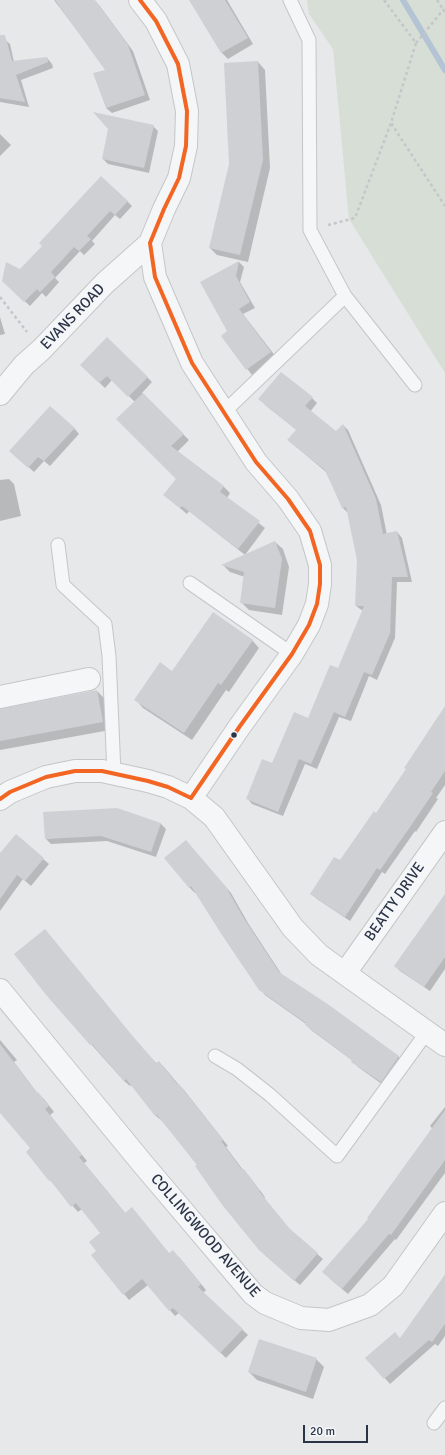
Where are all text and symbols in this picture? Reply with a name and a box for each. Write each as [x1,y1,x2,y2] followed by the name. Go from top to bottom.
[37,280,109,354] street label: EVANS ROAD
[229,730,239,740] unlabelled marker
[361,859,429,945] street label: BEATTY DRIVE
[146,1170,264,1302] street label: COLLINGWOOD AVENUE
[305,1417,370,1443] scale bar
[310,1424,335,1439] text: 20 m

